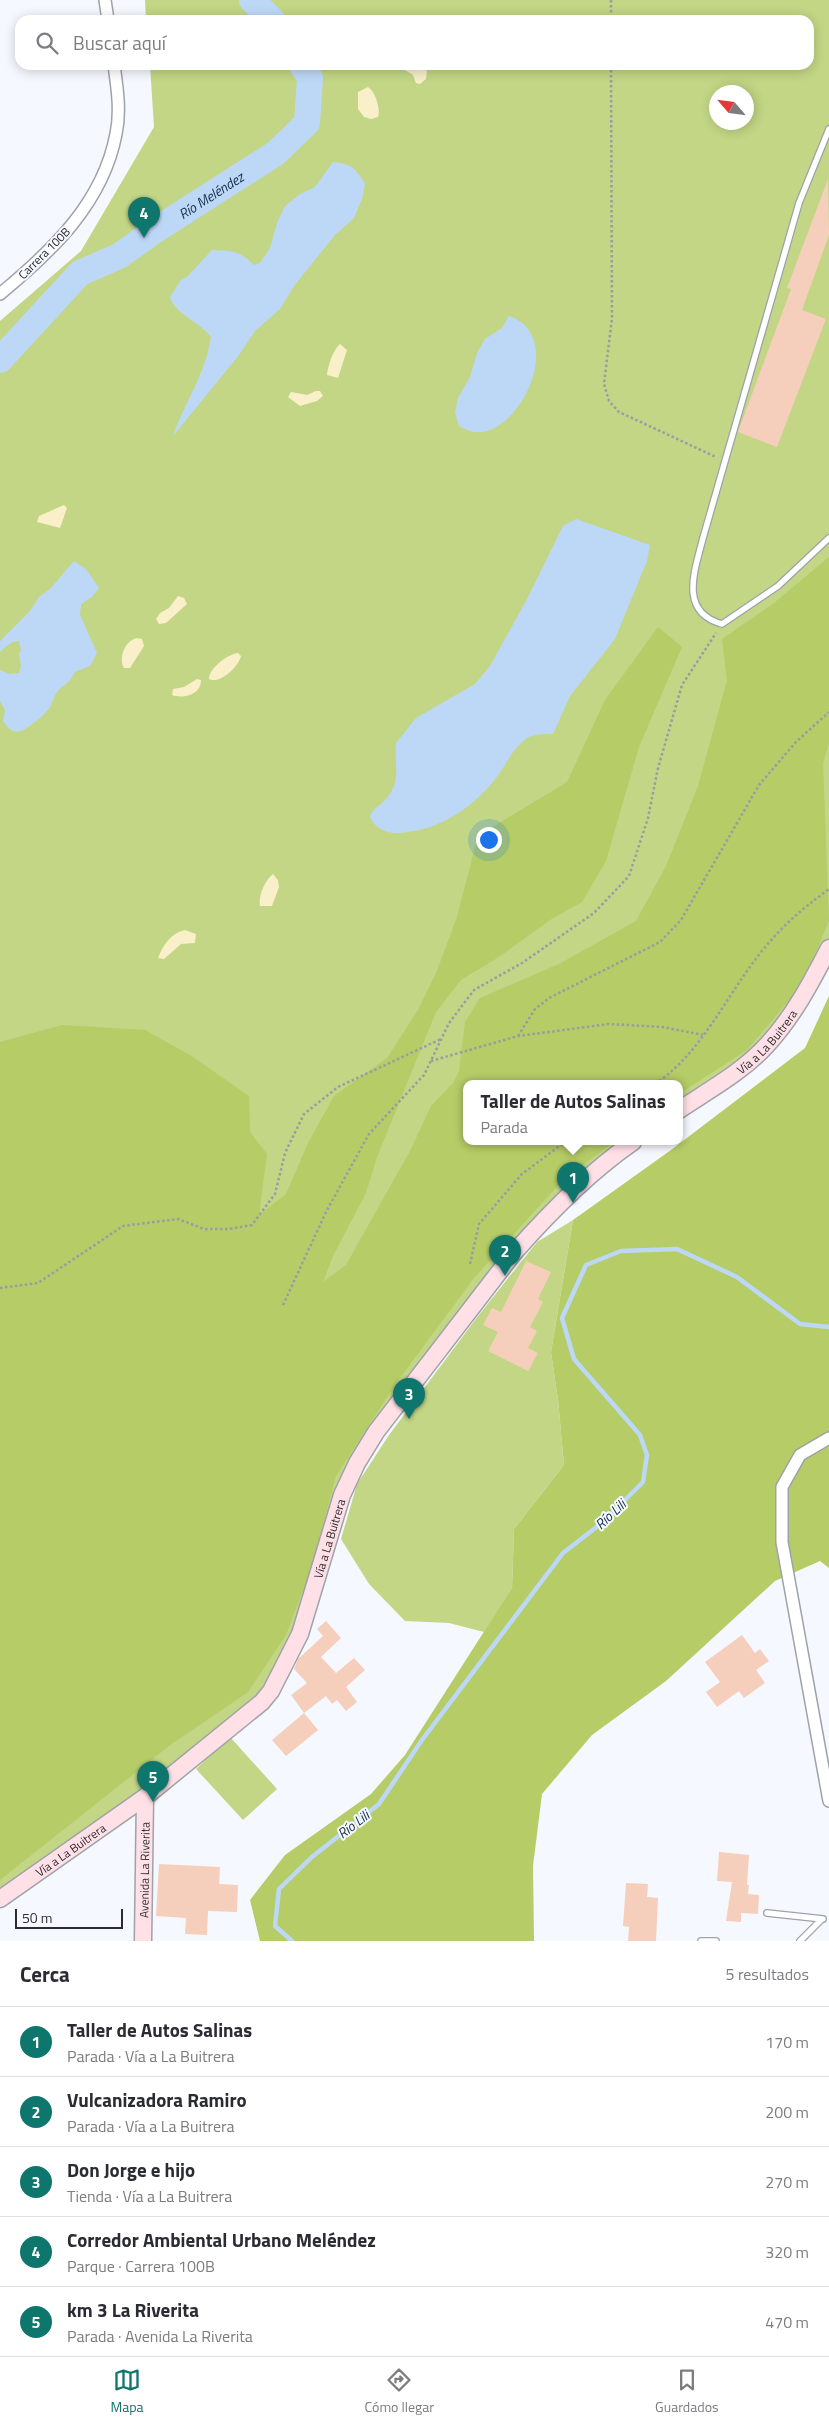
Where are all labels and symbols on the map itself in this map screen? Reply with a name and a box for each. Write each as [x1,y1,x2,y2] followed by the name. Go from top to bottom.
[709,85,754,130] north arrow
[174,165,248,224] water label: Río Meléndez
[128,197,160,238] pin: 4
[14,223,74,283] street label: Carrera 100B
[476,827,502,853] your location
[732,1005,801,1078] street label: Vía a La Buitrera
[557,1162,589,1203] pin: 1
[489,1235,521,1276] pin: 2
[393,1378,425,1419] pin: 3
[590,1493,632,1534] water label: Río Lili
[308,1496,350,1581] street label: Vía a La Buitrera
[137,1761,169,1802] pin: 5
[332,1803,375,1843] water label: Río Lili
[31,1818,109,1881] street label: Vía a La Buitrera
[134,1822,154,1918] street label: Avenida La Riverita
[15,1906,122,1929] scale bar

